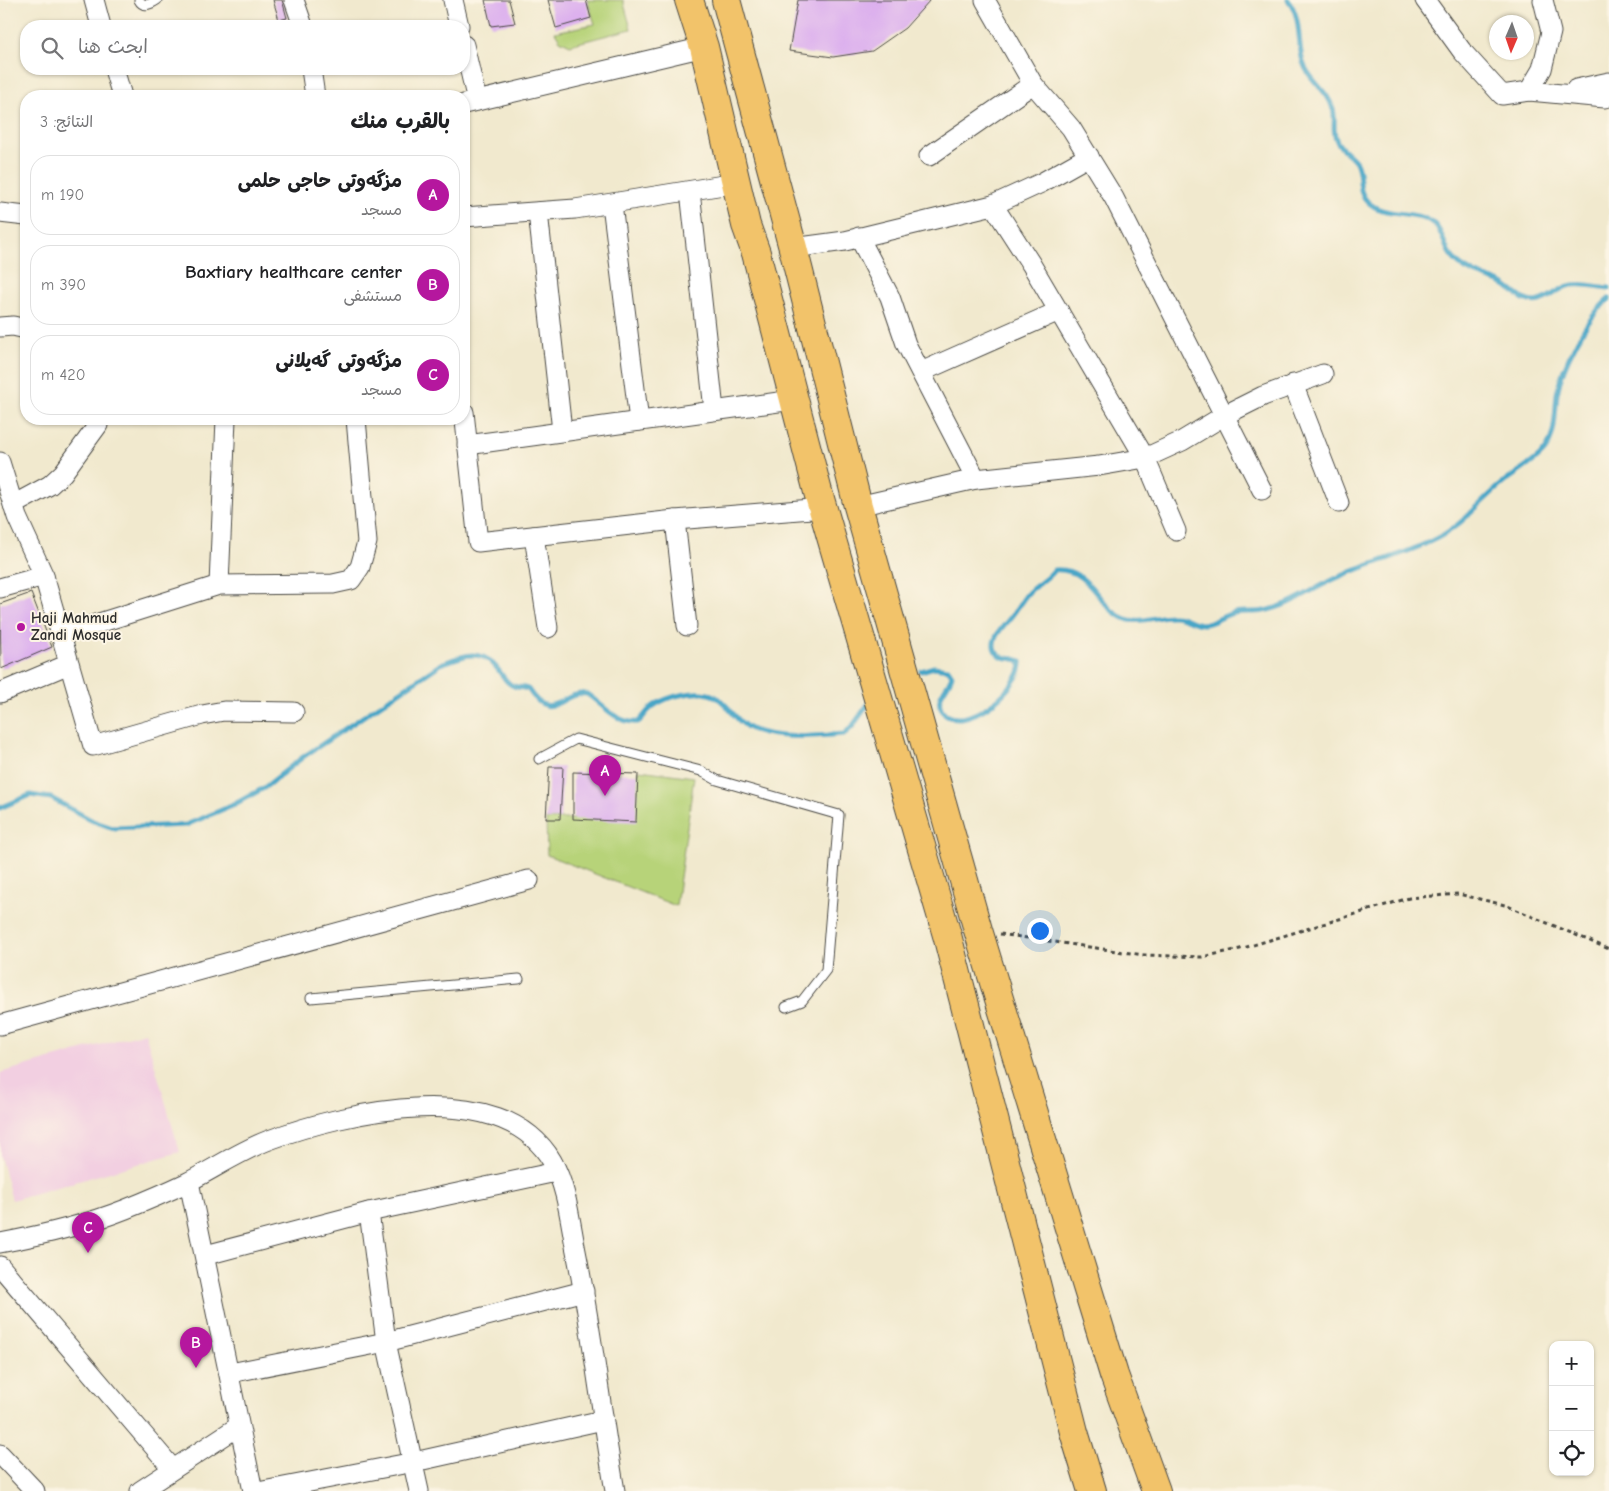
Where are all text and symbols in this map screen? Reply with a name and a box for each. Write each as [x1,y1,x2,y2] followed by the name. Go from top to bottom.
[1489,15,1534,60] north arrow
[20,20,470,75] search box
[38,34,66,62] icon: search
[78,36,148,58] text: ابحث هنا
[350,109,450,133] text: بالقرب منك
[40,113,93,131] text: النتائج: 3
[238,170,402,192] text: مزگەوتی حاجی حلمی
[41,186,84,204] text: 190 m
[429,186,437,204] text: A
[361,201,402,219] text: مسجد
[185,261,402,283] text: Baxtiary healthcare center
[41,276,86,294] text: 390 m
[428,276,438,294] text: B
[343,287,402,305] text: مستشفى
[276,350,402,372] text: مزگەوتی گەیلانی
[41,366,85,384] text: 420 m
[428,366,438,384] text: C
[361,381,402,399] text: مسجد
[31,609,121,644] place label: Haji Mahmud Zandi Mosque
[15,621,27,633] marker: Haji Mahmud Zandi Mosque
[589,755,621,796] pin: A
[1027,918,1053,944] your location
[72,1212,104,1253] pin: C
[180,1327,212,1368] pin: B
[1549,1341,1594,1476] map controls
[1549,1341,1594,1386] button: +
[1549,1386,1594,1431] button: −
[1549,1431,1594,1476] button: locate

